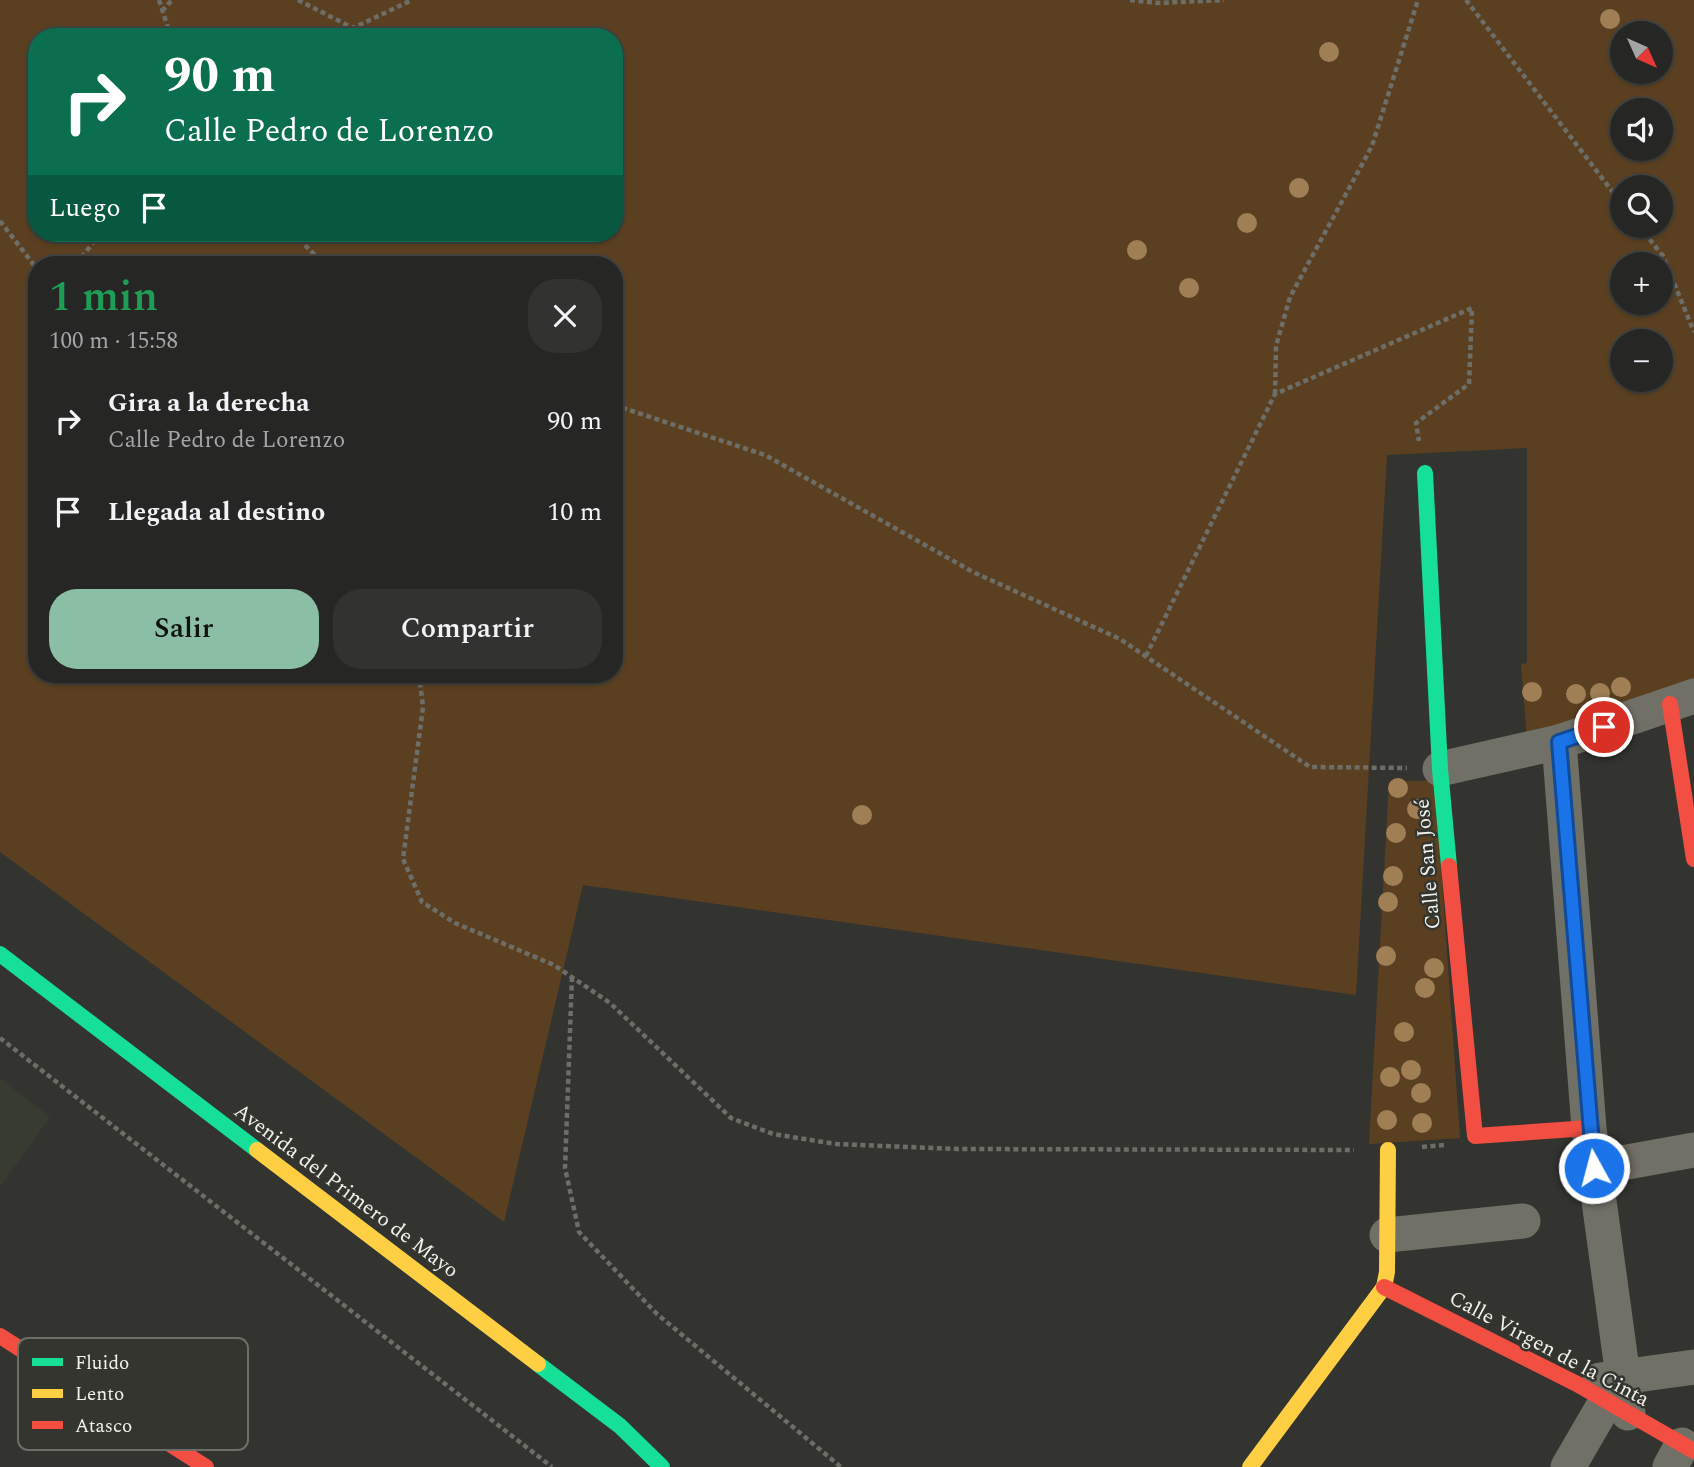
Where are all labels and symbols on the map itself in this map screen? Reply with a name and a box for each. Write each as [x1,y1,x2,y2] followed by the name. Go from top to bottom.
[1610,21,1673,84] north arrow
[1574,697,1634,757] pin
[1406,797,1450,931] street label: Calle San José
[227,1096,465,1286] street label: Avenida del Primero de Mayo
[1557,1131,1631,1205] position arrow
[1443,1283,1656,1416] street label: Calle Virgen de la Cinta
[18,1338,248,1450] legend
[75,1349,129,1378] text: Fluido
[75,1380,124,1409] text: Lento
[75,1412,132,1441] text: Atasco

